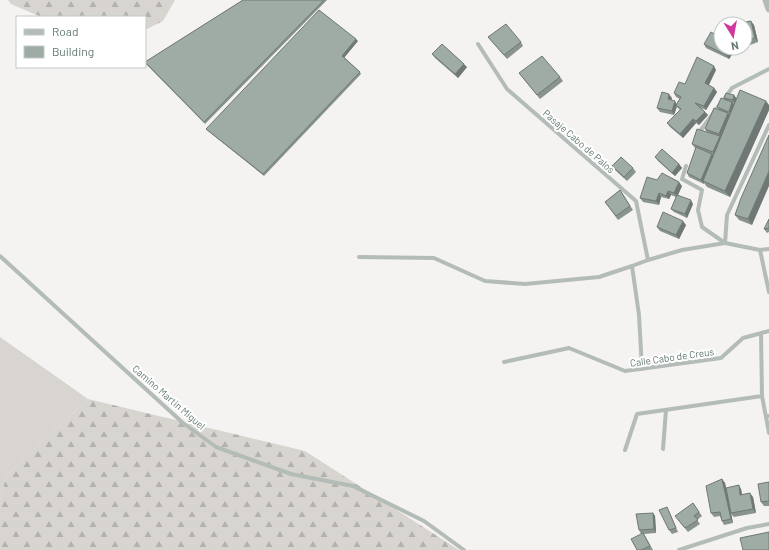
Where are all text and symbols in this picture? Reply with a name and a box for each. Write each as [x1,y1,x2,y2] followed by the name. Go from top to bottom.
[16,16,146,68] legend
[713,16,753,56] north arrow
[52,24,79,38] text: Road
[730,39,740,53] text: N
[52,44,94,58] text: Building
[541,107,617,176] street label: Pasaje Cabo de Palos
[629,345,715,369] street label: Calle Cabo de Creus
[130,362,208,432] street label: Camino Martin Miguel

